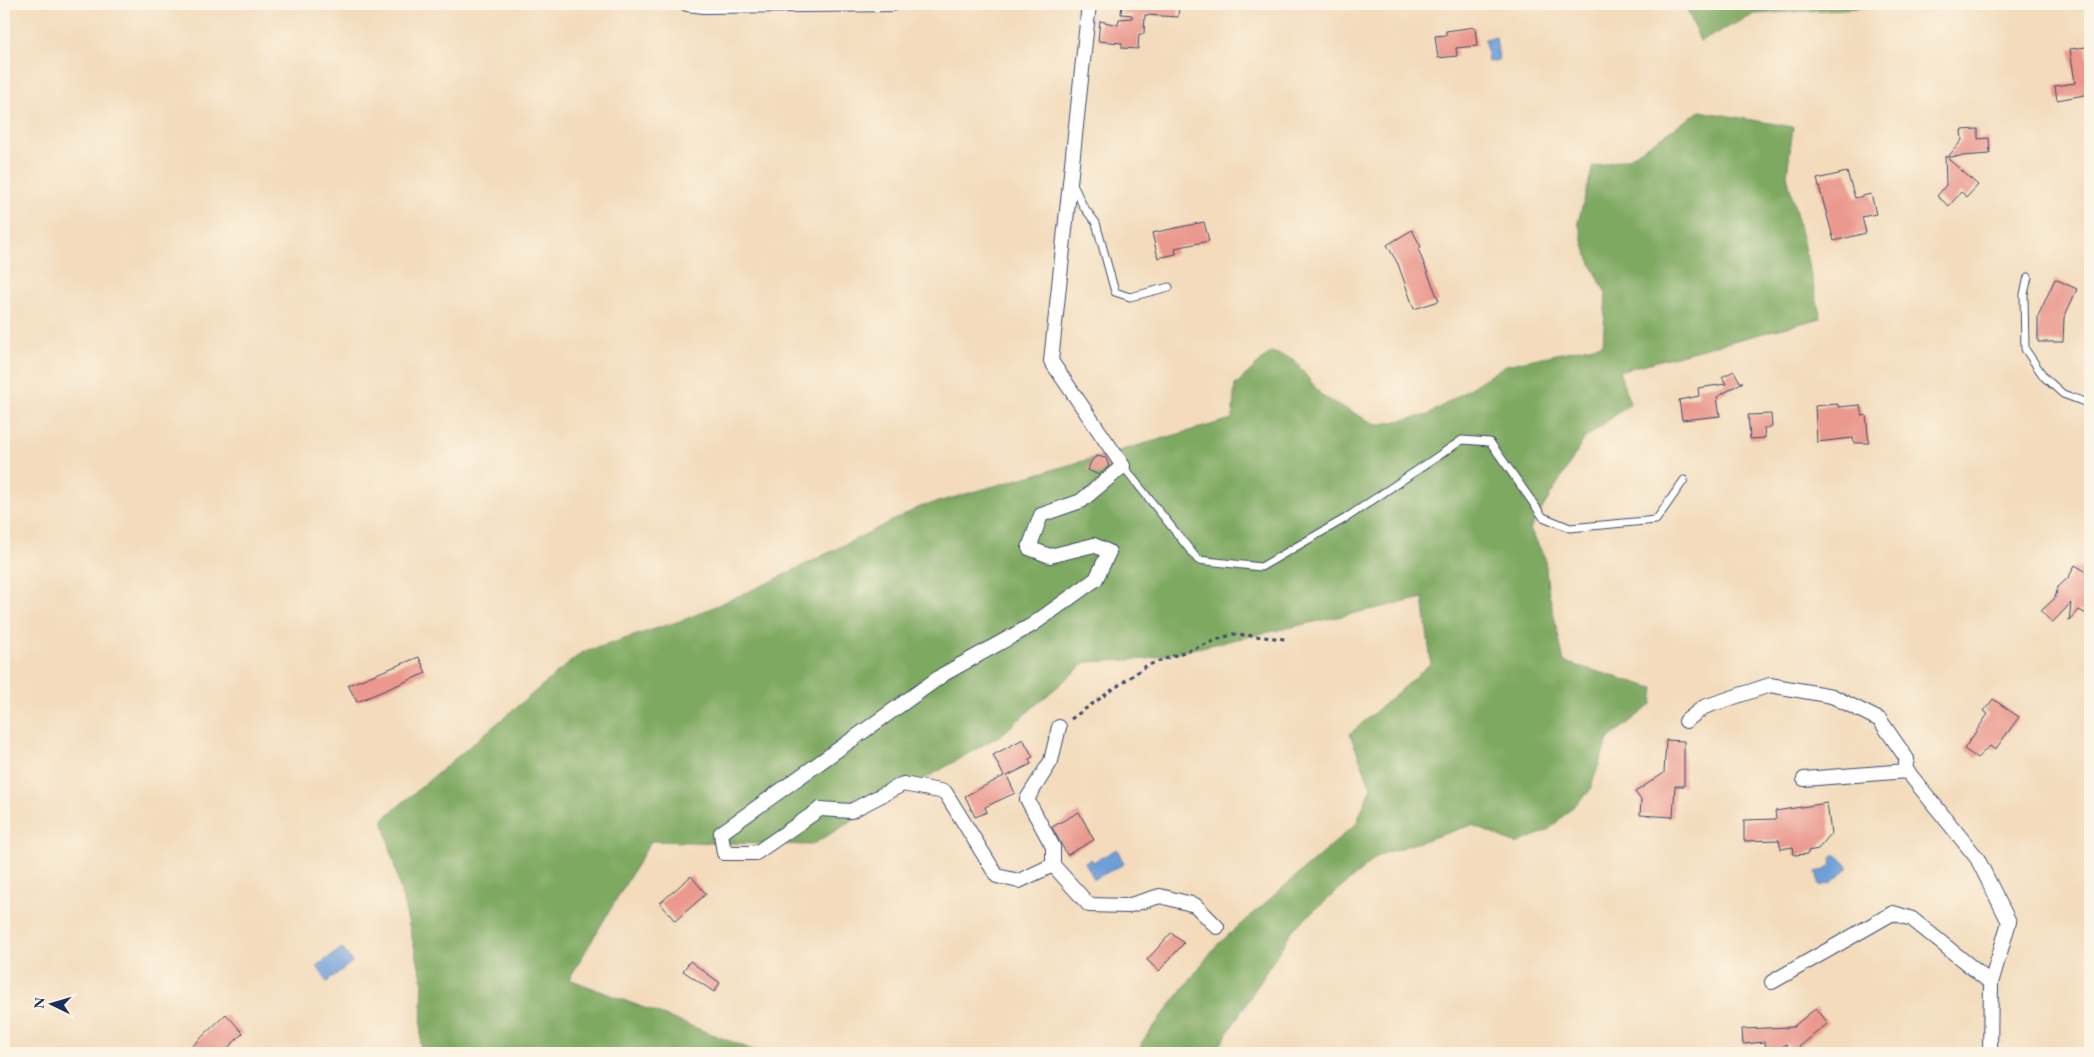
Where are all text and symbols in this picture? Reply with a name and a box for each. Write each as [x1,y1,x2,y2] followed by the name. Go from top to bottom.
[28,980,78,1030] north arrow
[30,996,49,1009] text: N

